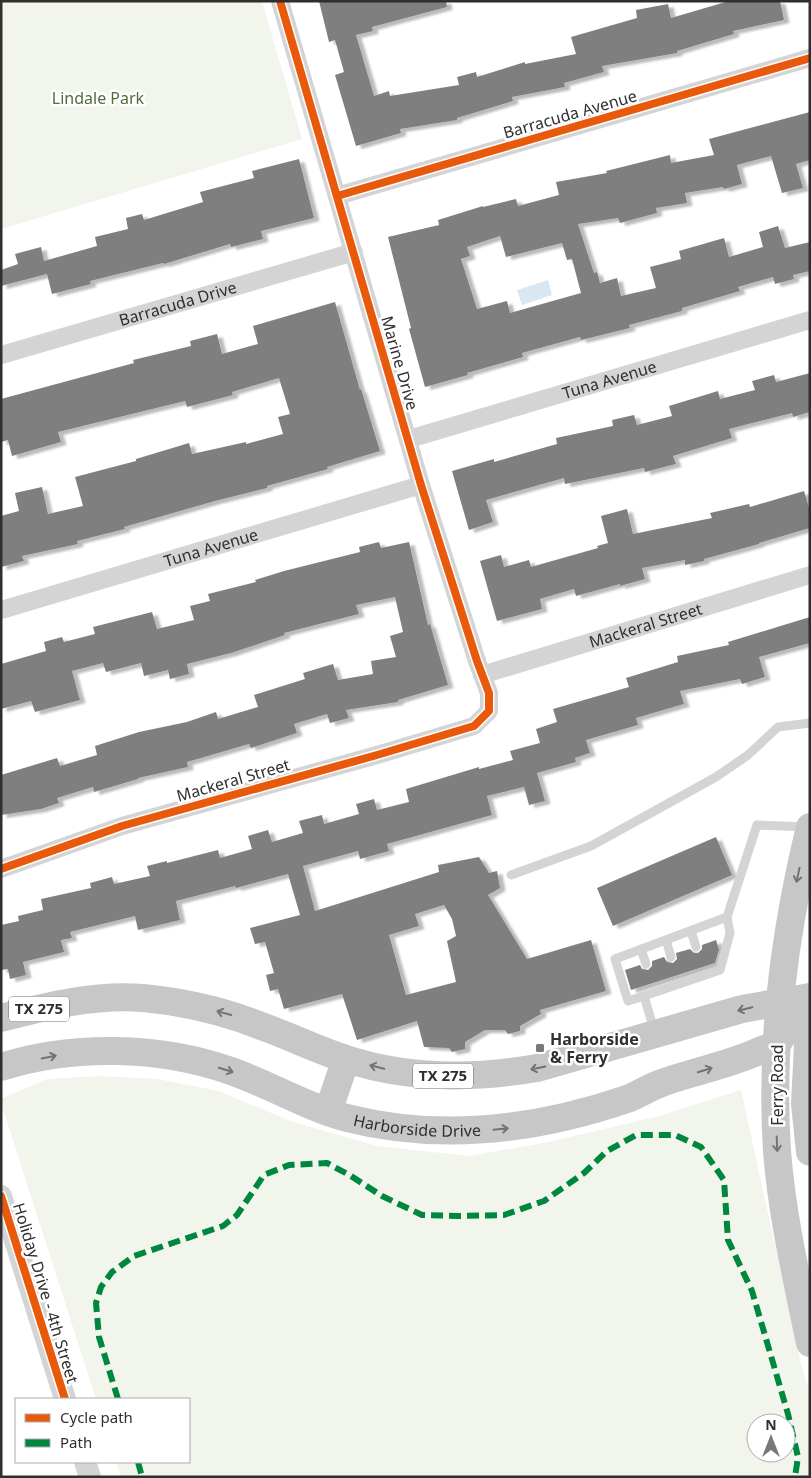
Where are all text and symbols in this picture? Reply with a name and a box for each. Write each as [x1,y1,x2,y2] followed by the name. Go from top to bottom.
[501,84,639,144] street label: Barracuda Avenue
[52,87,145,109] park label: Lindale Park
[116,276,239,331] street label: Barracuda Drive
[376,313,424,413] street label: Marine Drive
[560,355,659,404] street label: Tuna Avenue
[161,523,261,572] street label: Tuna Avenue
[586,597,705,653] street label: Mackeral Street
[174,753,292,807] street label: Mackeral Street
[793,866,803,882] one-way arrow
[9,996,69,1022] road number: TX 275
[737,1005,753,1014] one-way arrow
[216,1008,232,1017] one-way arrow
[550,1028,639,1068] place label: Harborside & Ferry
[534,1042,546,1054] marker: Harborside & Ferry
[766,1044,788,1126] street label: Ferry Road
[40,1051,56,1061] one-way arrow
[369,1062,385,1071] one-way arrow
[413,1064,473,1088] road number: TX 275
[530,1064,546,1073] one-way arrow
[697,1065,713,1075] one-way arrow
[218,1066,234,1075] one-way arrow
[351,1109,482,1142] street label: Harborside Drive
[493,1124,509,1134] one-way arrow
[772,1136,782,1152] one-way arrow
[8,1200,84,1386] street label: Holiday Drive - 4th Street
[15,1398,190,1463] legend
[60,1407,133,1427] text: Cycle path
[746,1413,796,1463] north arrow
[765,1415,777,1434] text: N
[60,1432,92,1452] text: Path

